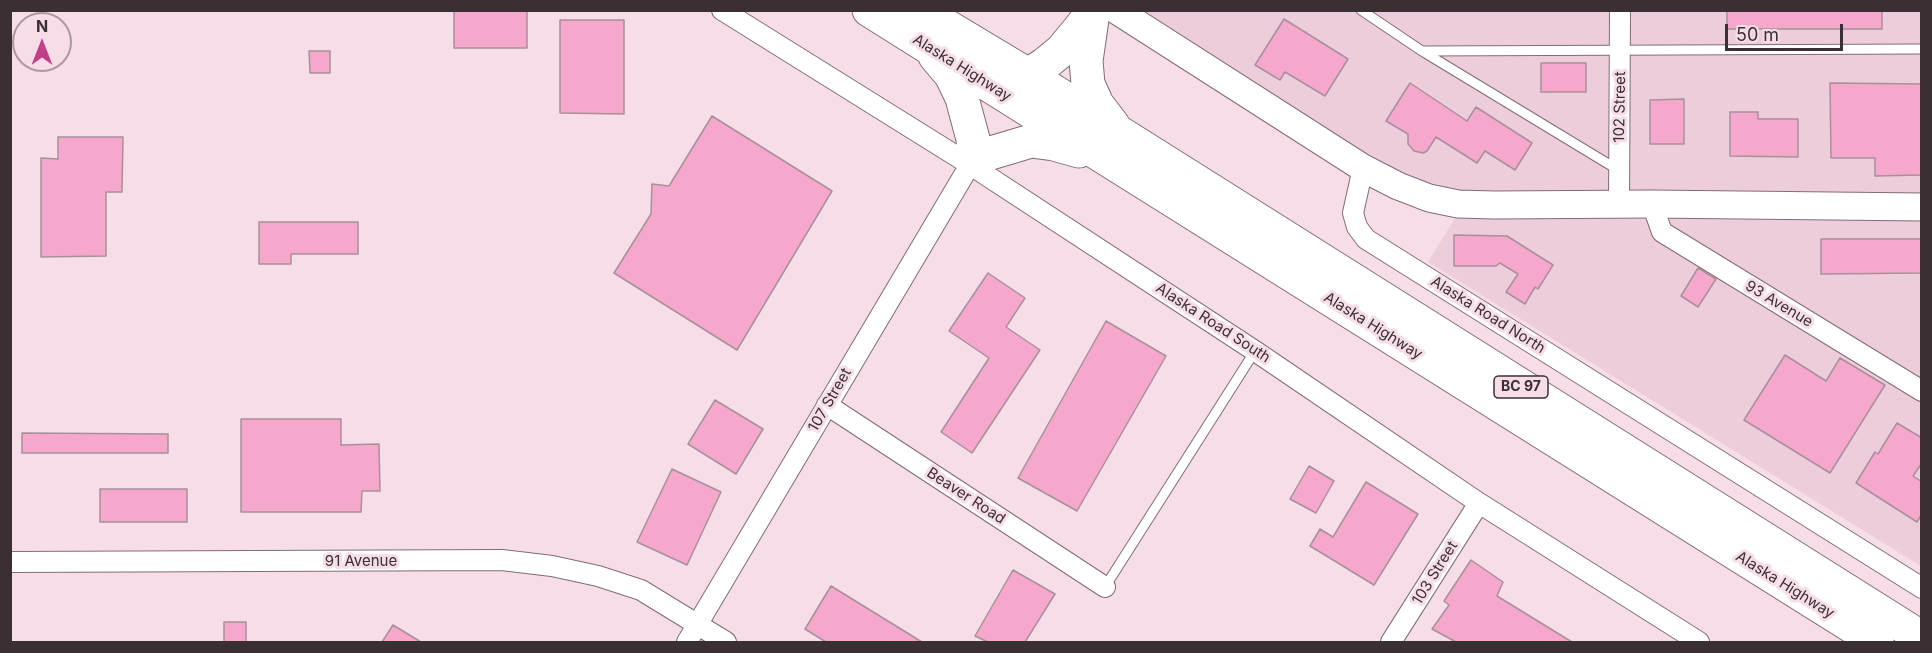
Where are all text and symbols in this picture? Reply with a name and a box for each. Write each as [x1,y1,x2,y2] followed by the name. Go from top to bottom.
[12,12,72,72] north arrow
[1728,12,1846,50] scale bar
[36,16,48,36] text: N
[1736,24,1779,45] text: 50 m
[909,30,1015,106] street label: Alaska Highway
[1610,71,1630,143] street label: 102 Street
[1427,273,1549,357] street label: Alaska Road North
[1742,277,1816,331] street label: 93 Avenue
[1152,279,1274,367] street label: Alaska Road South
[1320,288,1426,364] street label: Alaska Highway
[805,365,855,435] street label: 107 Street
[1494,376,1548,398] road number: BC 97
[923,464,1009,528] street label: Beaver Road
[1408,538,1462,608] street label: 103 Street
[1732,547,1838,623] street label: Alaska Highway
[325,552,397,570] street label: 91 Avenue

